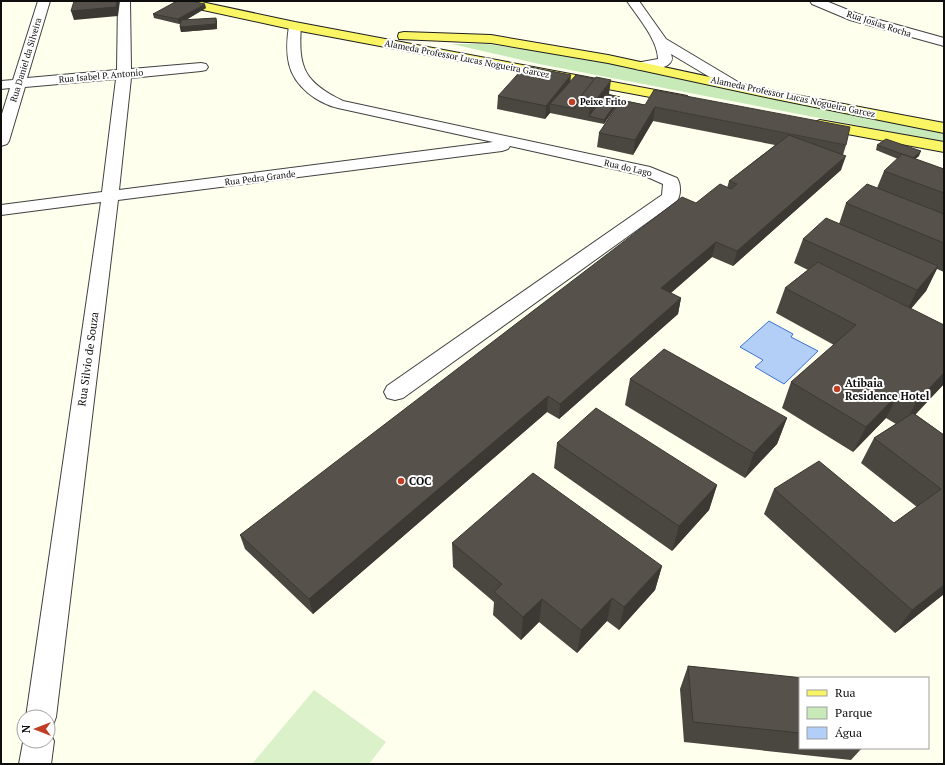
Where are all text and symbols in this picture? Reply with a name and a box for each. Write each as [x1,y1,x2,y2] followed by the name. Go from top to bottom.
[845,8,913,40] street label: Rua Josias Rocha
[7,16,45,104] street label: Rua Daniel da Silveira
[383,37,551,81] street label: Alameda Professor Lucas Nogueira Garcez
[58,66,144,86] street label: Rua Isabel P. Antonio
[710,74,876,120] street label: Alameda Professor Lucas Nogueira Garcez
[580,96,627,108] place label: Peixe Frito
[567,97,577,107] marker: Peixe Frito
[603,157,653,179] street label: Rua do Lago
[224,168,297,188] street label: Rua Pedra Grande
[74,310,102,407] street label: Rua Silvio de Souza
[845,376,930,403] place label: Atibaia Residence Hotel
[832,384,842,394] marker: Atibaia Residence Hotel
[409,474,431,488] place label: COC
[396,476,406,486] marker: COC
[799,677,929,749] legend
[835,685,856,700] text: Rua
[835,705,872,720] text: Parque
[16,709,56,749] north arrow
[19,724,33,733] text: N
[835,725,862,740] text: Água

